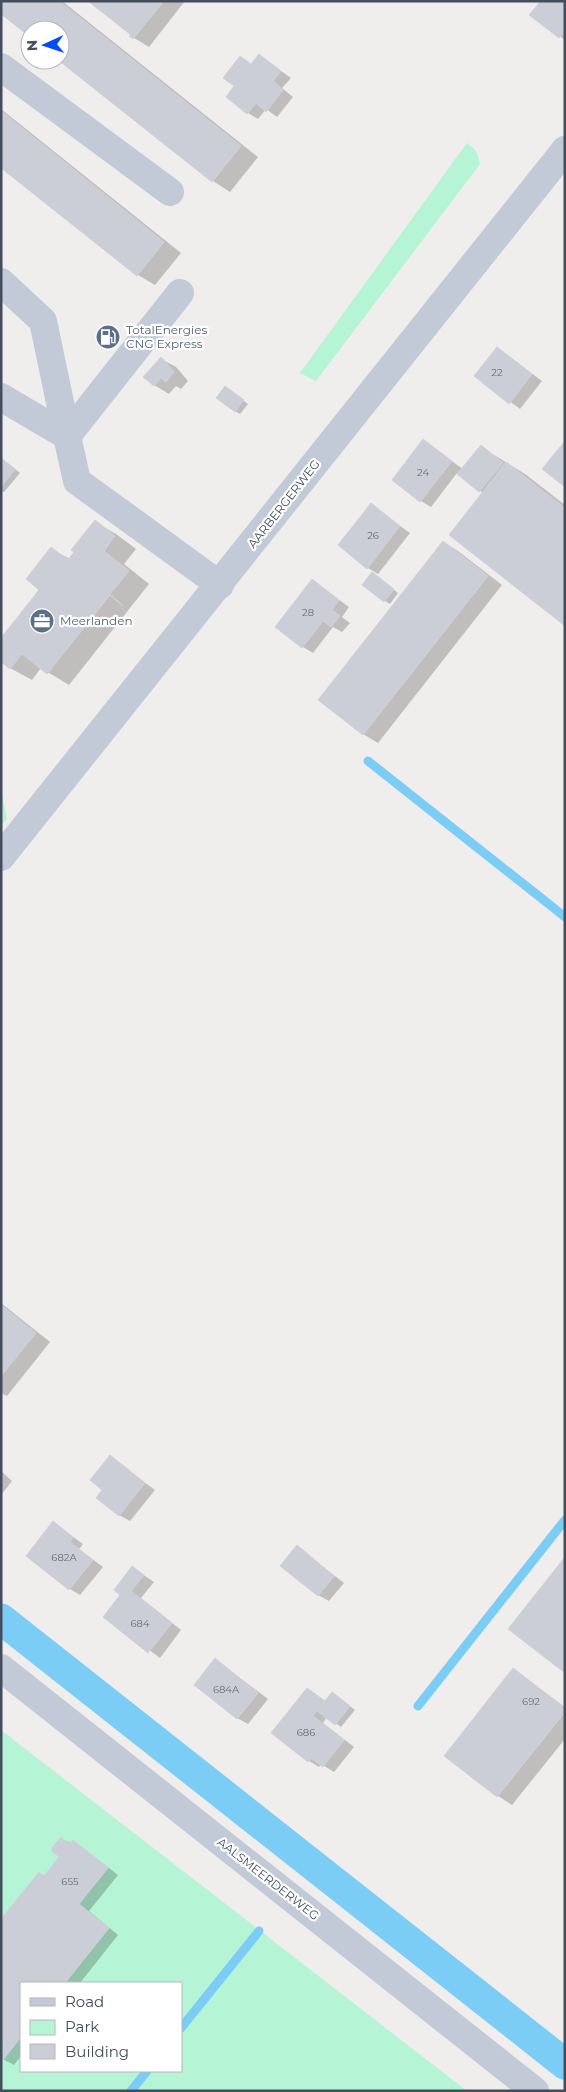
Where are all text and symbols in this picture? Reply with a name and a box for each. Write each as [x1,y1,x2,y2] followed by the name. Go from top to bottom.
[20,20,70,70] north arrow
[23,40,41,52] text: N
[126,322,207,351] place label: TotalEnergies CNG Express
[95,324,121,350] fuel station icon: TotalEnergies CNG Express
[491,366,503,379] house number: 22
[244,456,323,551] street label: AARBERGERWEG
[417,466,429,479] house number: 24
[367,529,379,542] house number: 26
[302,606,314,619] house number: 28
[29,608,55,634] office icon: Meerlanden
[60,613,133,628] place label: Meerlanden
[51,1551,77,1564] house number: 682A
[130,1617,150,1630] house number: 684
[213,1683,240,1696] house number: 684A
[522,1695,540,1708] house number: 692
[297,1726,315,1739] house number: 686
[214,1834,322,1923] street label: AALSMEERDERWEG
[61,1875,79,1888] house number: 655
[20,1982,182,2072] legend
[65,1992,104,2011] text: Road
[65,2017,99,2036] text: Park
[65,2042,129,2061] text: Building

